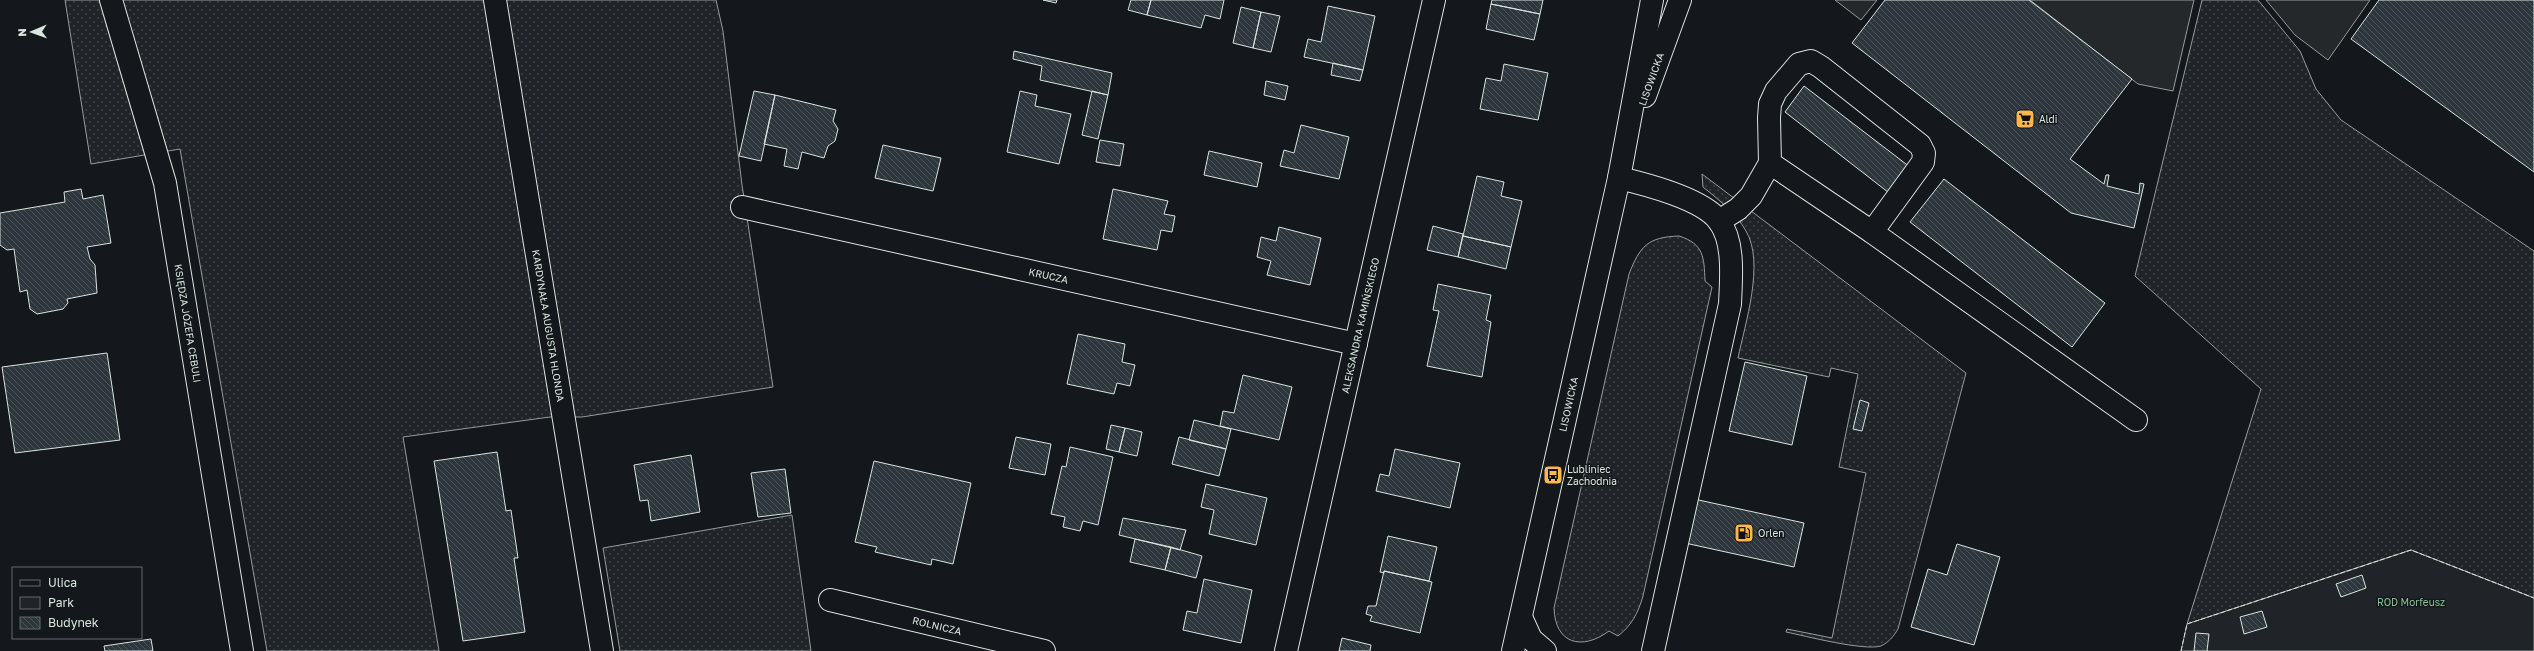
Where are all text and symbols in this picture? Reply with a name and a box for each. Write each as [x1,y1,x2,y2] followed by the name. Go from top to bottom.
[12,12,52,52] north arrow
[15,28,28,37] text: N
[1636,50,1666,107] street label: LISOWICKA
[2014,108,2036,130] supermarket icon: Aldi
[2039,113,2057,125] place label: Aldi
[530,249,567,403] street label: KARDYNAŁA AUGUSTA HLONDA
[1339,256,1381,394] street label: ALEKSANDRA KAMIŃSKIEGO
[172,263,204,383] street label: KSIĘDZA JÓZEFA CEBULI
[1027,265,1070,286] street label: KRUCZA
[1556,375,1580,433] street label: LISOWICKA
[1567,463,1617,487] place label: Lubliniec Zachodnia
[1542,464,1564,486] bus stop icon: Lubliniec Zachodnia
[1733,522,1755,544] fuel station icon: Orlen
[1758,527,1784,539] place label: Orlen
[12,567,142,639] legend
[48,575,77,590] text: Ulica
[48,595,74,610] text: Park
[2377,596,2445,608] park label: ROD Morfeusz
[911,614,963,637] street label: ROLNICZA
[48,615,99,630] text: Budynek

